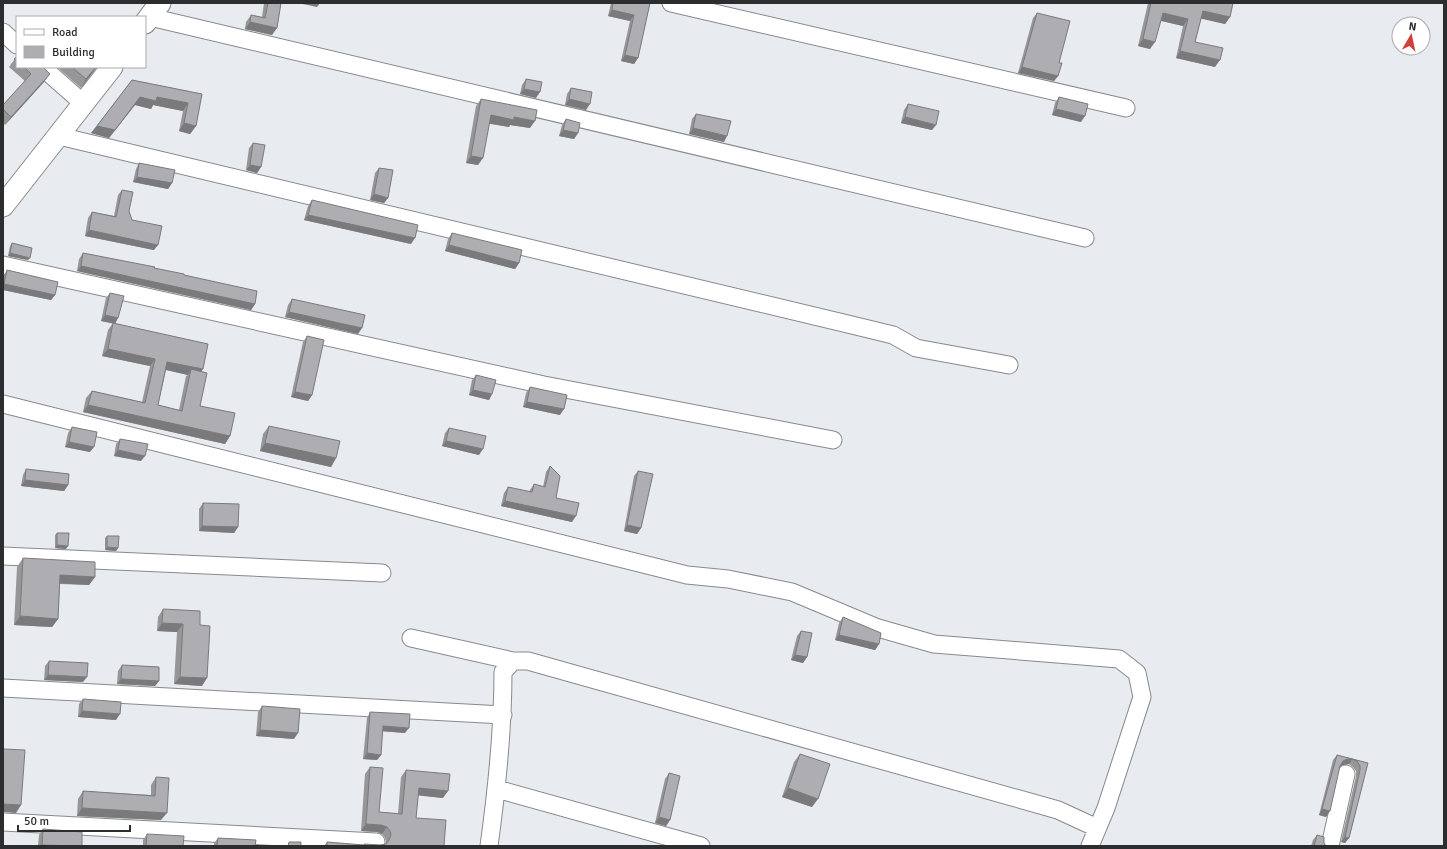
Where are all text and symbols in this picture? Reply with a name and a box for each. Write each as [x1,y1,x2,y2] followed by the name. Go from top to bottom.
[16,16,146,68] legend
[1391,16,1431,56] north arrow
[1408,20,1417,34] text: N
[52,25,78,40] text: Road
[52,45,95,60] text: Building
[18,807,130,833] scale bar
[24,814,49,829] text: 50 m

